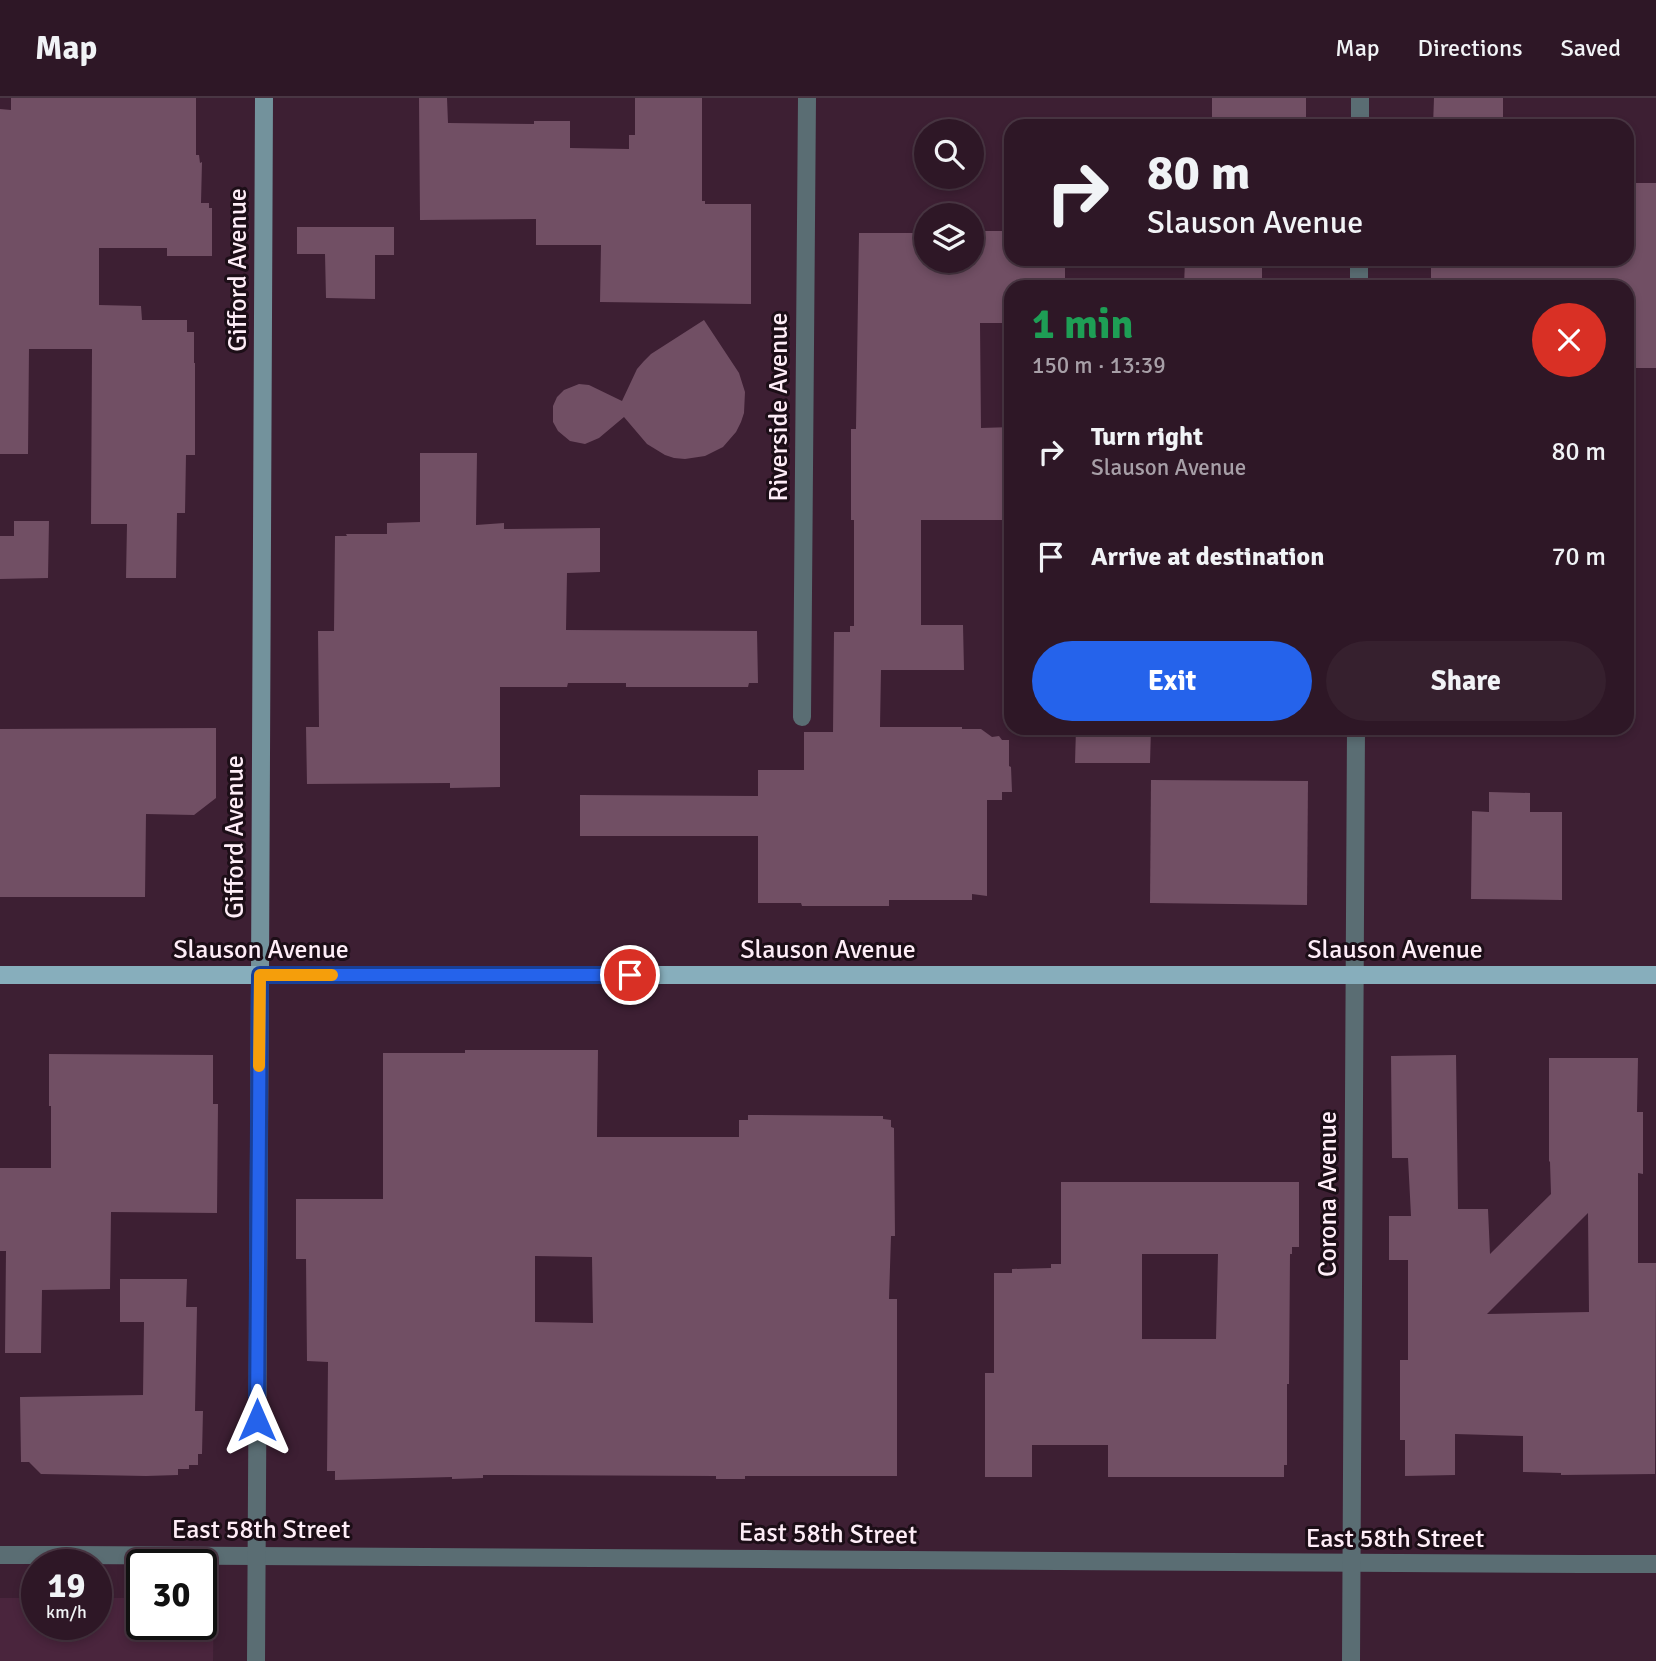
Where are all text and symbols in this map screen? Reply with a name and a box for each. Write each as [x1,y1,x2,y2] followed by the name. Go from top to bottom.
[35,28,97,69] text: Map
[1335,33,1380,63] text: Map
[1418,33,1523,63] text: Directions
[1561,33,1621,63] text: Saved
[914,119,984,273] map controls
[914,119,984,189] button: search
[1147,143,1250,203] text: 80 m
[1032,147,1123,238] icon: right
[222,188,254,352] street label: Gifford Avenue
[914,203,984,273] button: layers
[1147,203,1363,242] text: Slauson Avenue
[1032,299,1133,350] text: 1 min
[1532,303,1606,377] button: close
[763,313,795,501] street label: Riverside Avenue
[1032,351,1166,380] text: 150 m · 13:39
[1091,421,1203,453] text: Turn right
[1032,433,1070,471] icon: right
[1551,436,1606,468] text: 80 m
[1091,453,1246,482] text: Slauson Avenue
[1032,538,1070,576] icon: arrive
[1091,541,1324,573] text: Arrive at destination
[1551,541,1606,573] text: 70 m
[1032,641,1312,721] button: Exit
[1326,641,1606,721] button: Share
[219,755,251,919] street label: Gifford Avenue
[173,934,349,966] street label: Slauson Avenue
[740,934,916,966] street label: Slauson Avenue
[1307,934,1483,966] street label: Slauson Avenue
[600,945,660,1005] pin
[611,956,649,994] icon: arrive
[1312,1111,1344,1277] street label: Corona Avenue
[220,1383,294,1457] position arrow
[172,1514,350,1546] street label: East 58th Street
[738,1516,918,1552] street label: East 58th Street
[1306,1523,1484,1555] street label: East 58th Street
[126,1549,217,1640] speed limit sign: 30
[48,1564,85,1607] text: 19
[46,1601,87,1623] text: km/h

